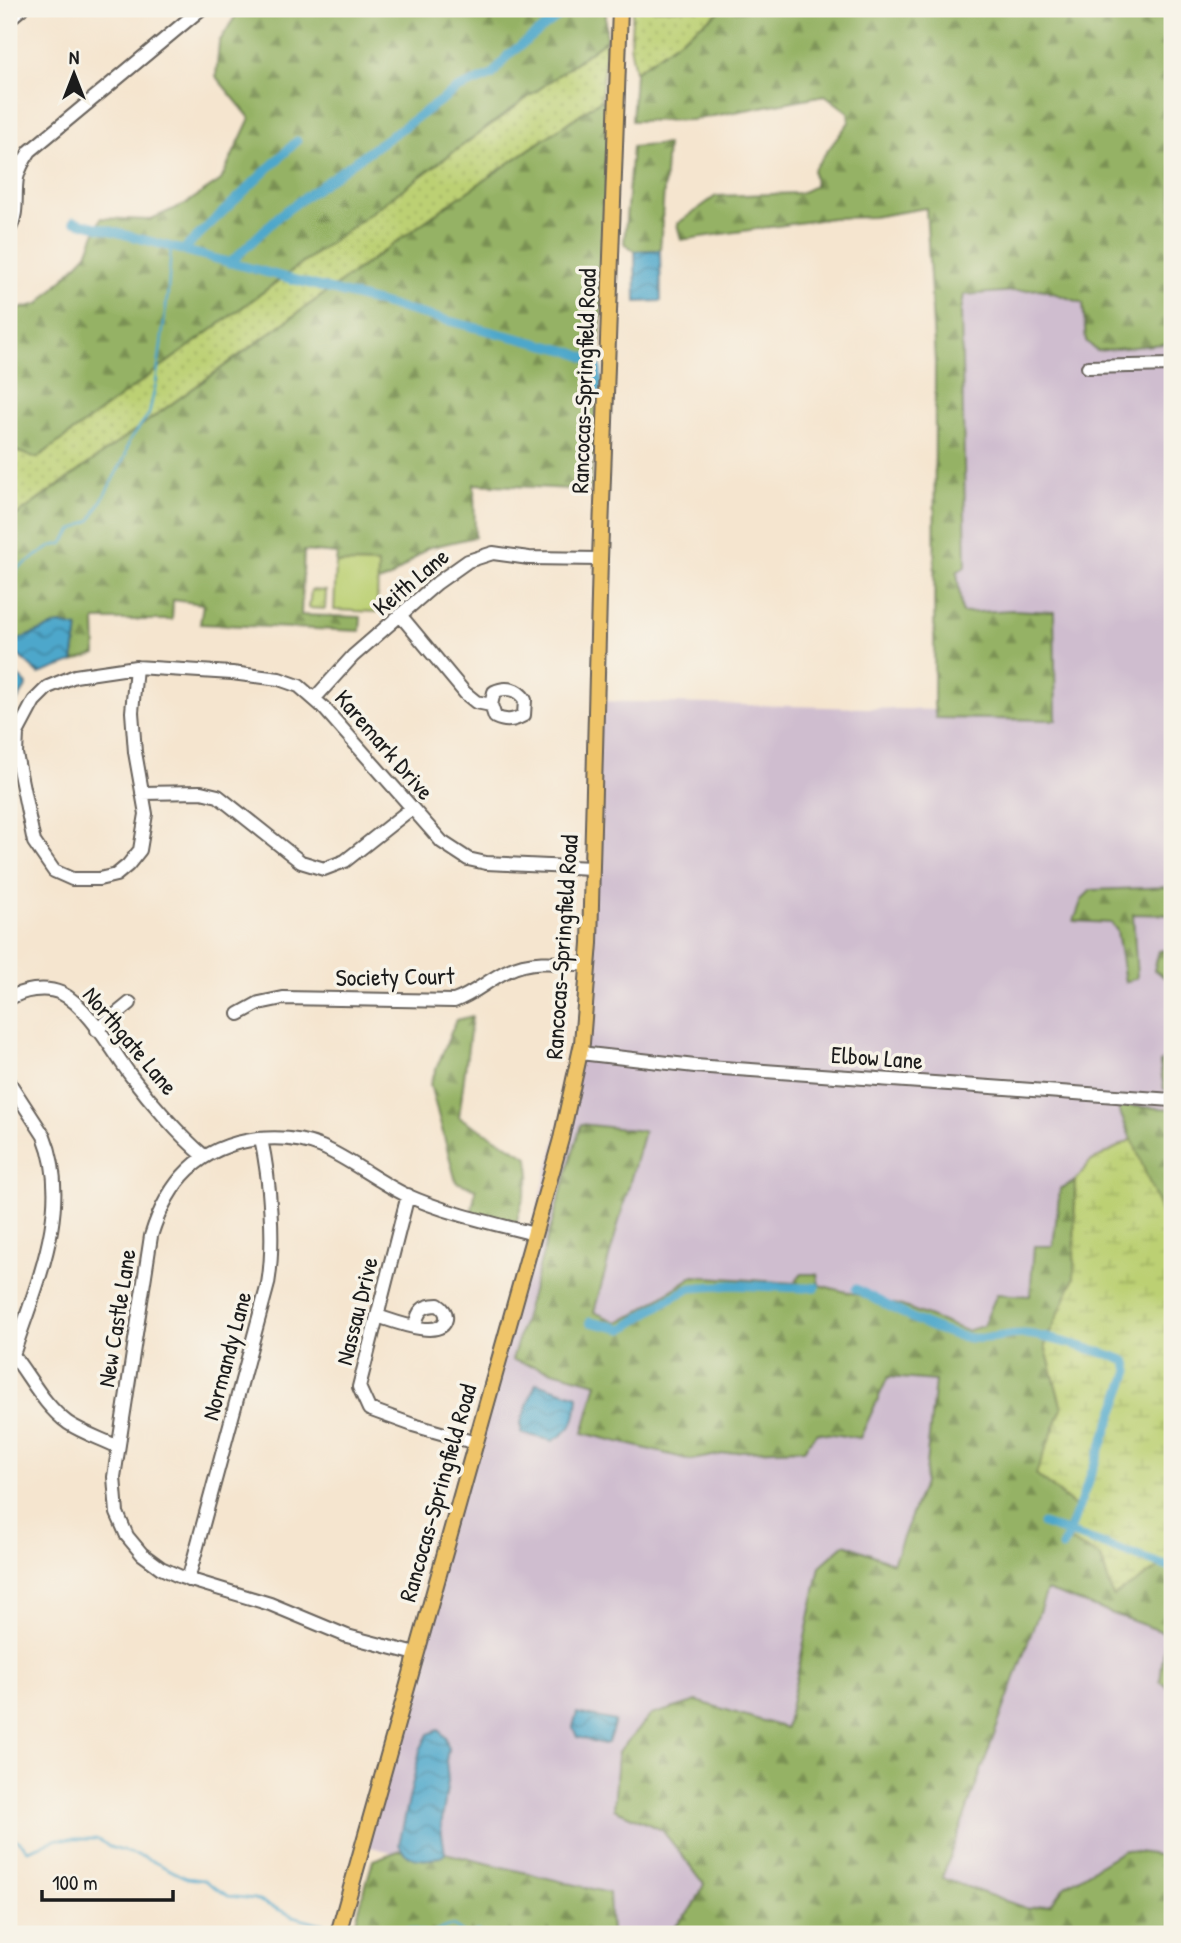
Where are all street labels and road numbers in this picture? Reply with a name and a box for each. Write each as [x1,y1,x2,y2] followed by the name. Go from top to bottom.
[563,268,603,494] street label: Rancocas-Springfield Road
[366,540,455,622] street label: Keith Lane
[328,682,442,807] street label: Karemark Drive
[537,834,585,1060] street label: Rancocas-Springfield Road
[335,959,455,993] street label: Society Court
[76,979,186,1102] street label: Northgate Lane
[830,1038,924,1076] street label: Elbow Lane
[89,1246,143,1389] street label: New Castle Lane
[327,1253,385,1368] street label: Nassau Drive
[193,1287,259,1424] street label: Normandy Lane
[391,1380,483,1605] street label: Rancocas-Springfield Road

